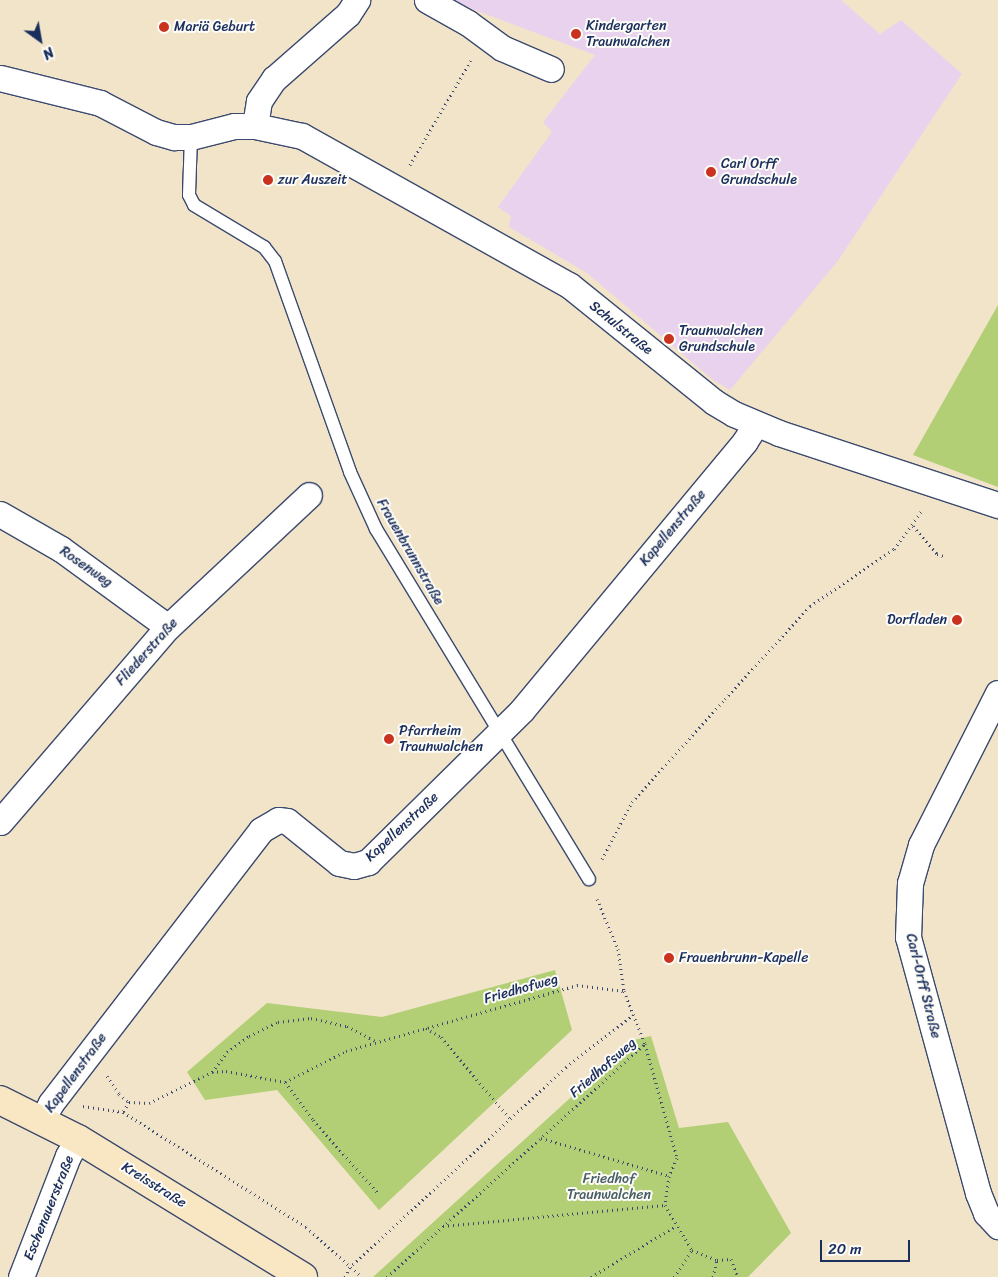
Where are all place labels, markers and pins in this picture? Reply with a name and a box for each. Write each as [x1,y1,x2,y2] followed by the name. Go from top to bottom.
[586,18,670,50] place label: Kindergarten Traunwalchen
[174,19,255,35] place label: Mariä Geburt
[158,21,170,33] marker: Mariä Geburt
[570,28,582,40] marker: Kindergarten Traunwalchen
[721,156,797,188] place label: Carl Orff Grundschule
[705,166,717,178] marker: Carl Orff Grundschule
[278,172,348,188] place label: zur Auszeit
[262,174,274,186] marker: zur Auszeit
[679,323,763,356] place label: Traunwalchen Grundschule
[663,333,675,345] marker: Traunwalchen Grundschule
[887,612,947,628] place label: Dorfladen
[951,614,963,626] marker: Dorfladen
[399,723,483,756] place label: Pfarrheim Traunwalchen
[383,733,395,745] marker: Pfarrheim Traunwalchen
[679,950,808,966] place label: Frauenbrunn-Kapelle
[663,952,675,964] marker: Frauenbrunn-Kapelle

